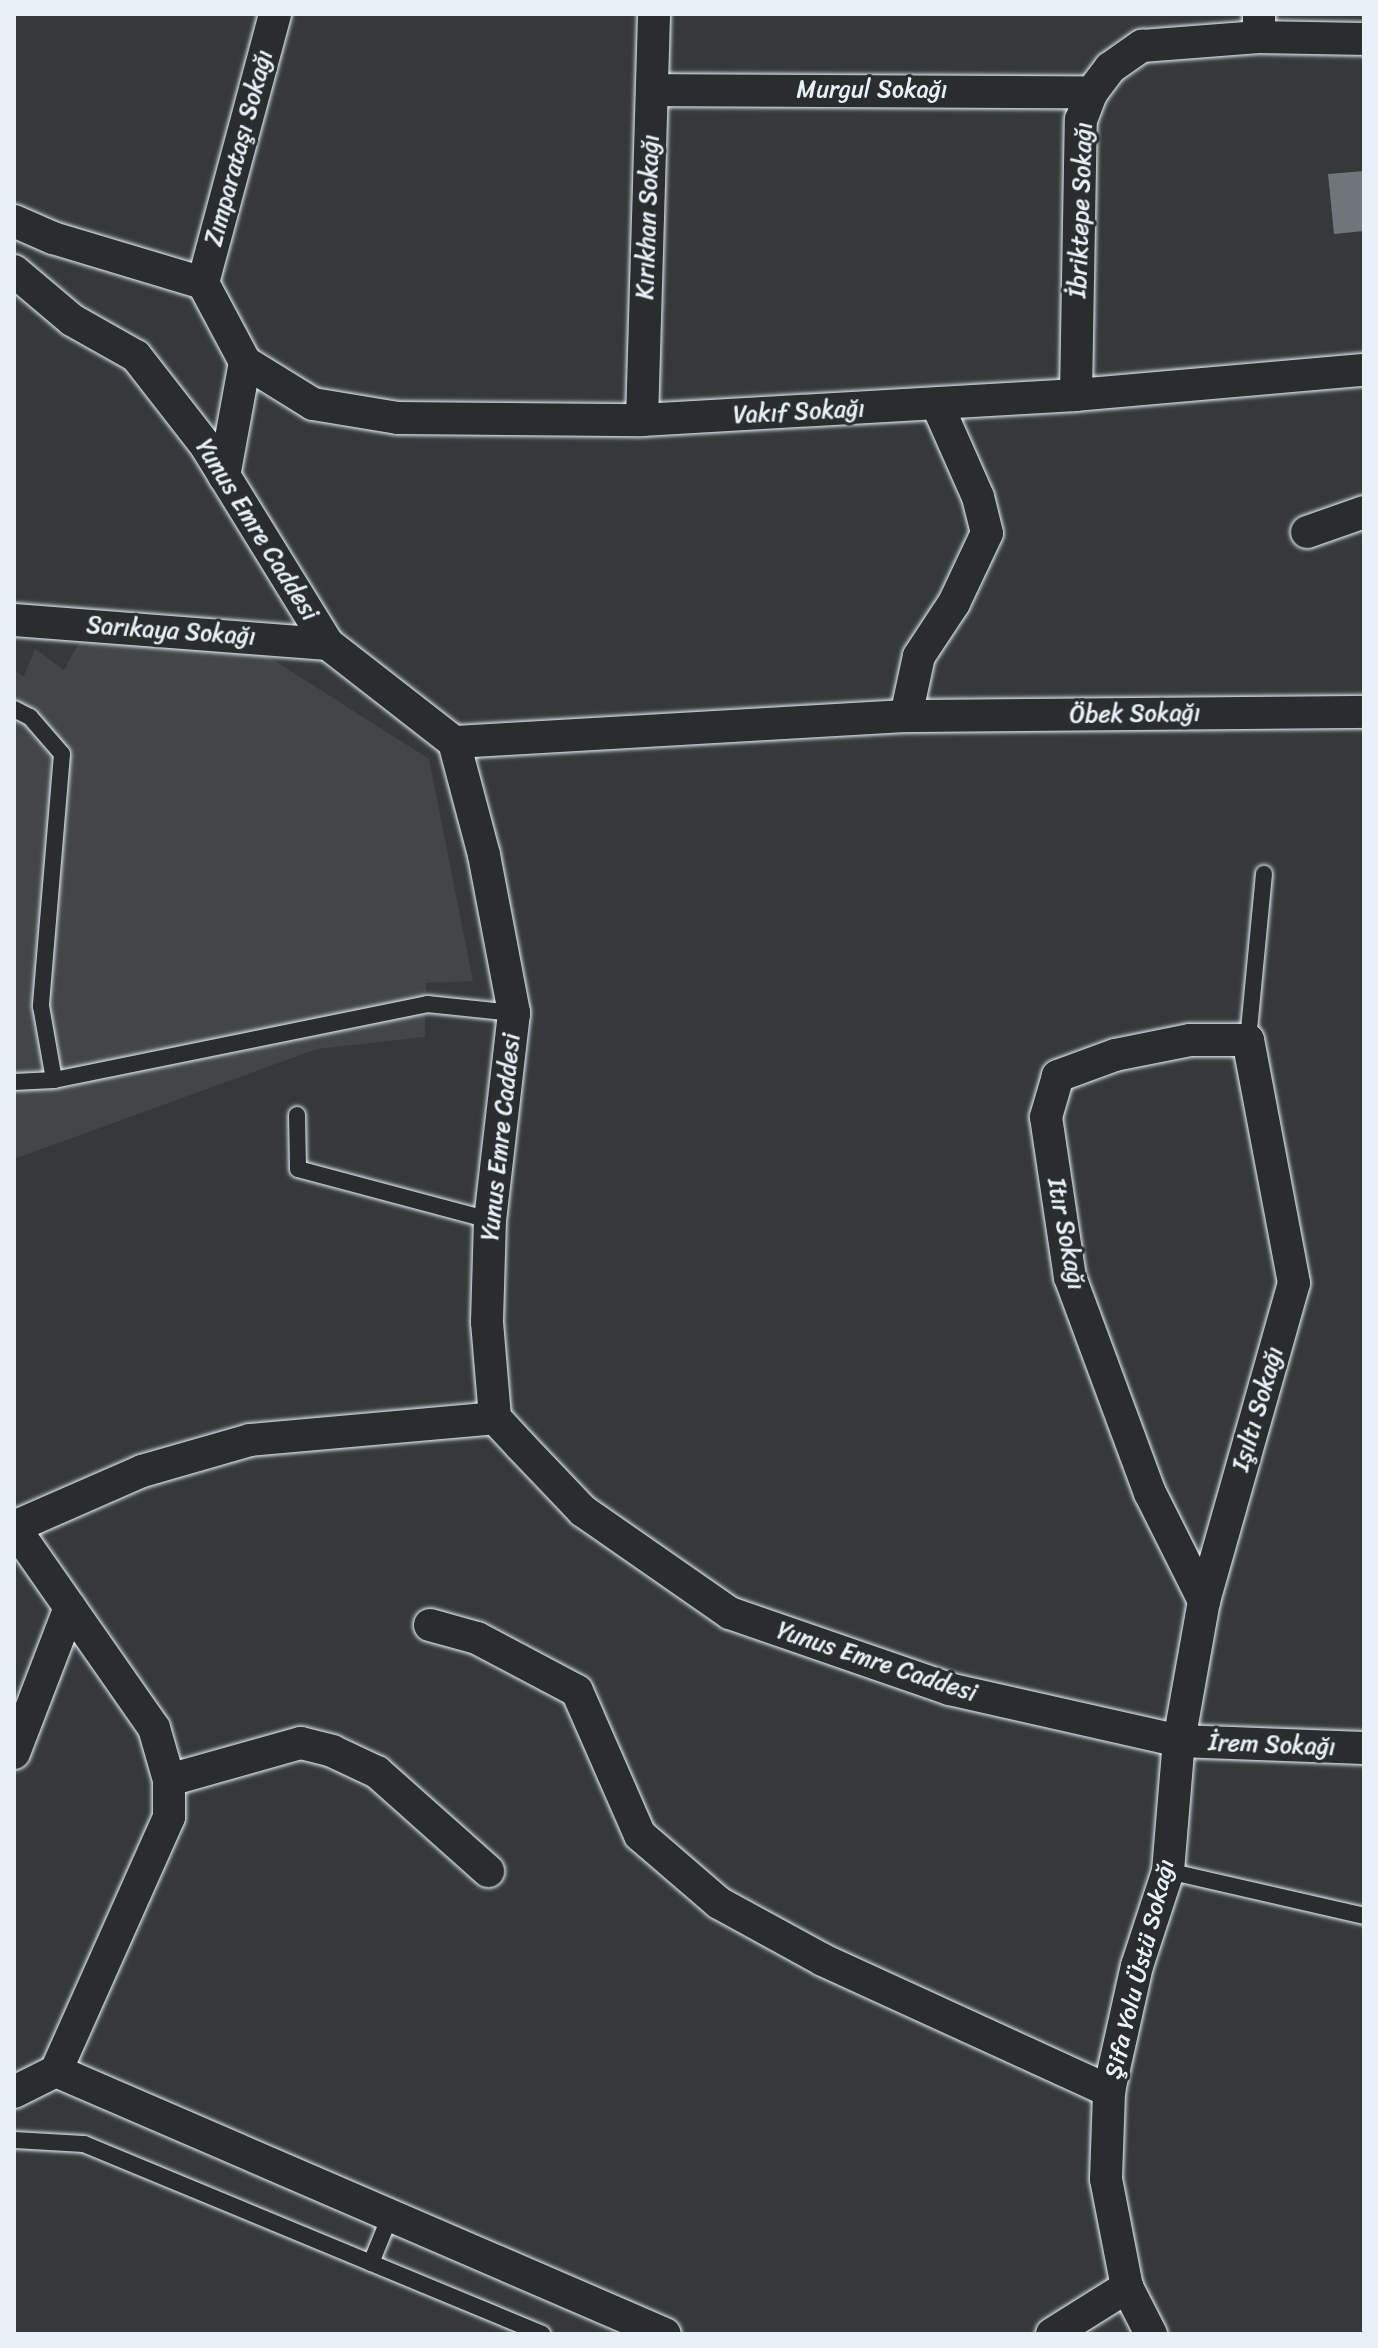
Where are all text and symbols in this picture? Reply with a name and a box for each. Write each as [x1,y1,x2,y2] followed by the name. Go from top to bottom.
[199,47,279,249] street label: Zımparataşı Sokağı
[796,76,948,104] street label: Murgul Sokağı
[1064,122,1098,298] street label: İbriktepe Sokağı
[631,134,665,300] street label: Kırıkhan Sokağı
[733,394,865,430] street label: Vakıf Sokağı
[190,434,324,626] street label: Yunus Emre Caddesi
[85,611,257,651] street label: Sarıkaya Sokağı
[1069,698,1201,730] street label: Öbek Sokağı
[476,1032,526,1242] street label: Yunus Emre Caddesi
[1041,1176,1091,1292] street label: Itır Sokağı
[1226,1343,1290,1475] street label: Işıltı Sokağı
[774,1616,980,1708] street label: Yunus Emre Caddesi
[1208,1728,1336,1762] street label: İrem Sokağı
[1099,1856,1181,2082] street label: Şifa Yolu Üstü Sokağı

